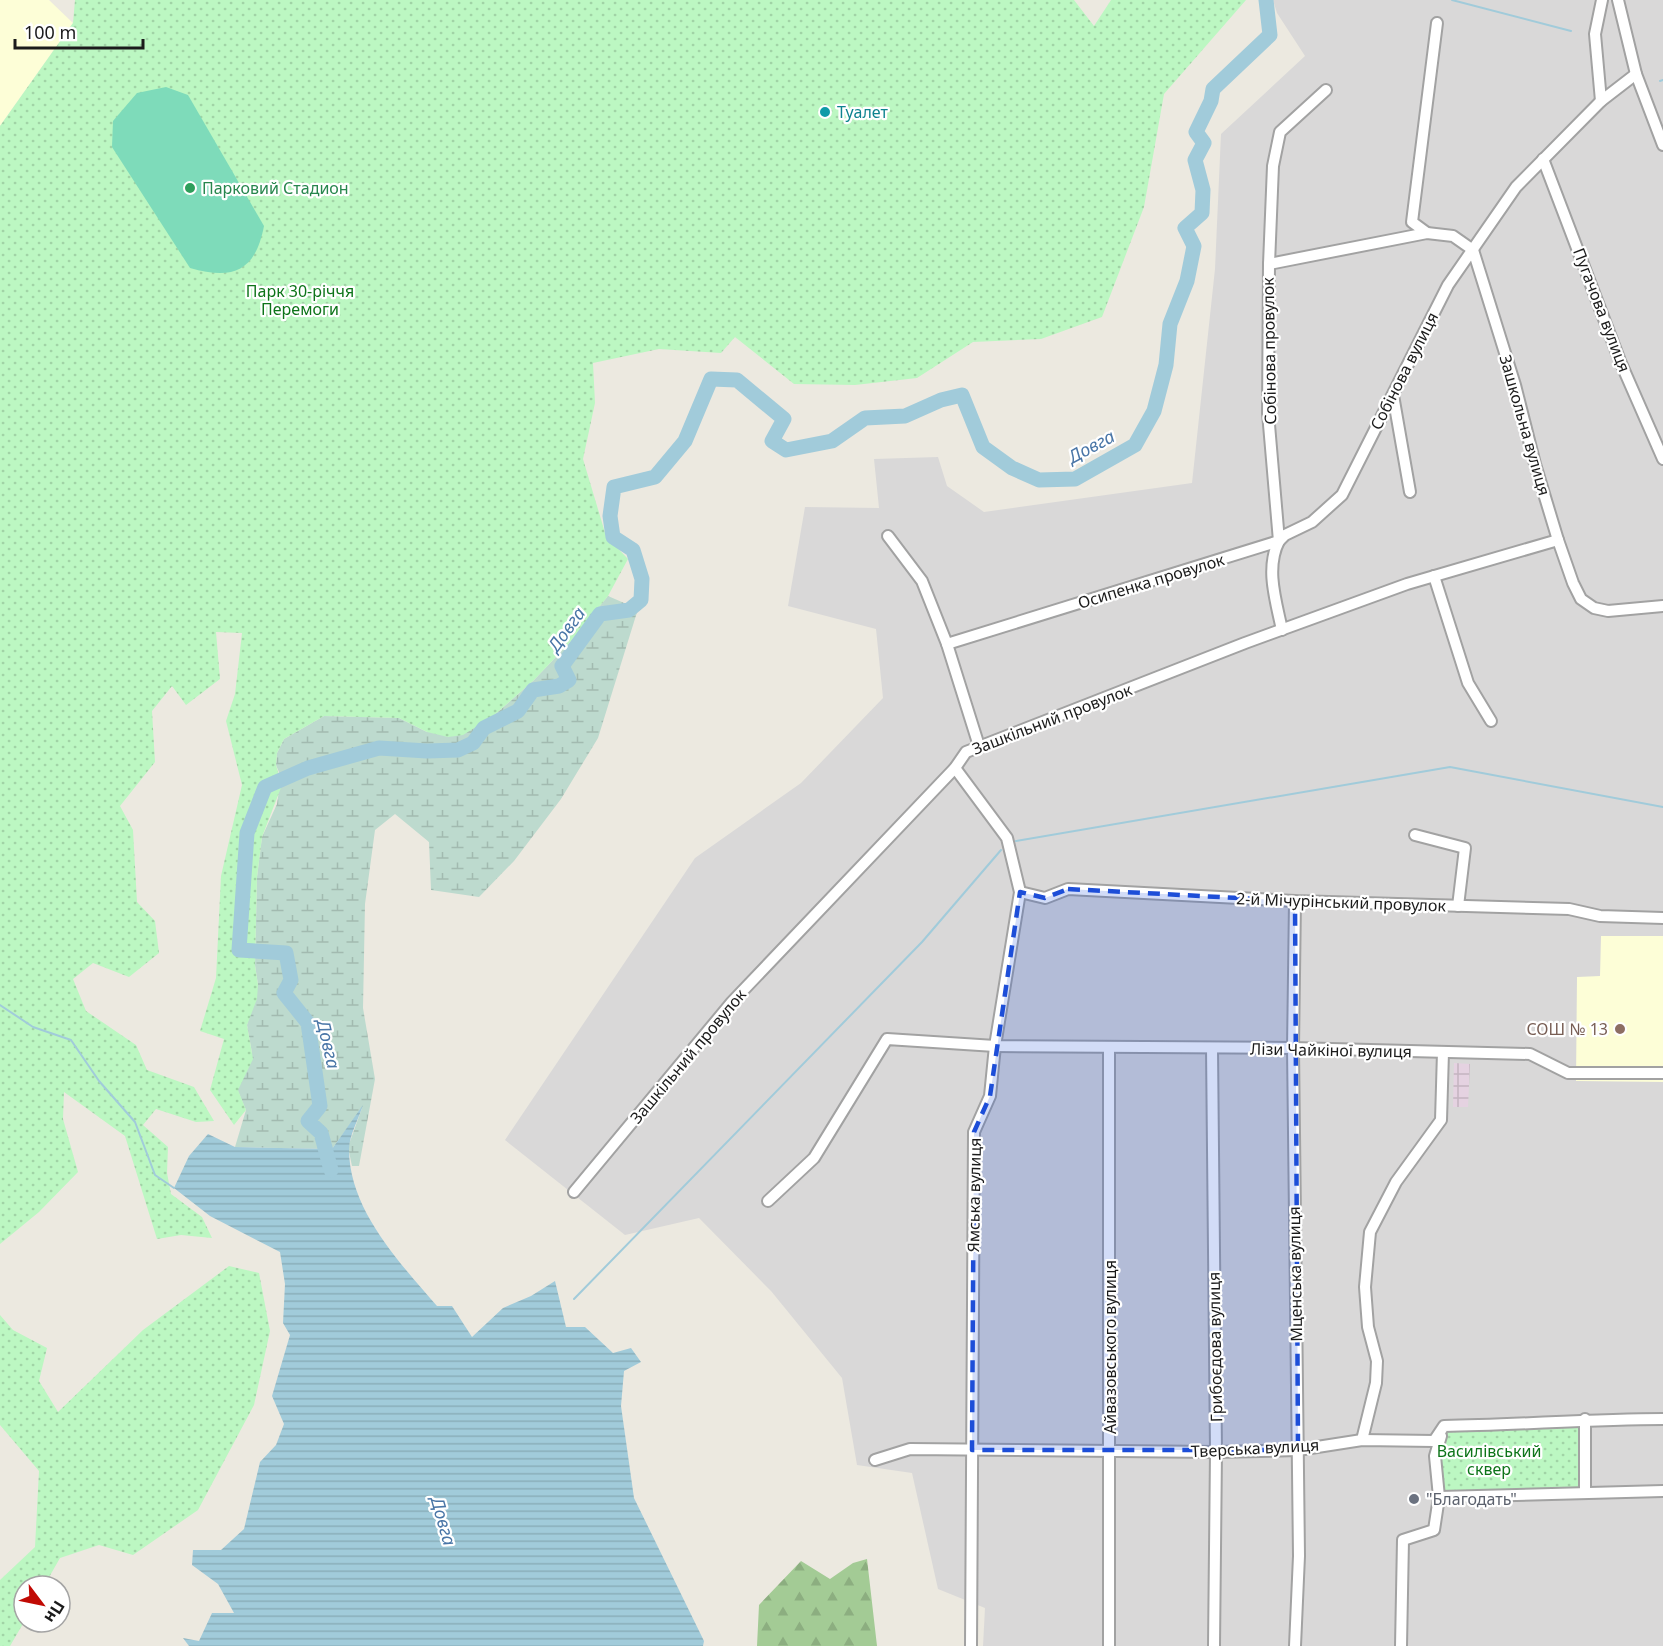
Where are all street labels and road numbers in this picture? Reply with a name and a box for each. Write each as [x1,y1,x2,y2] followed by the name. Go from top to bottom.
[1568,245,1636,375] street label: Пугачова вулиця
[1257,277,1281,425] street label: Собінова провулок
[1365,308,1443,434] street label: Собінова вулиця
[1494,352,1556,498] street label: Зашкольна вулиця
[1075,548,1227,614] street label: Осипенка провулок
[969,678,1136,760] street label: Зашкільний провулок
[1236,887,1447,917] street label: 2-й Мічурінський провулок
[625,984,751,1128] street label: Зашкільний провулок
[1250,1038,1412,1062] street label: Лізи Чайкіної вулиця
[962,1137,986,1253] street label: Ямська вулиця
[1283,1206,1307,1342] street label: Мценська вулиця
[1099,1260,1121,1434] street label: Айвазовського вулиця
[1203,1272,1227,1422] street label: Грибоєдова вулиця
[1190,1434,1320,1462] street label: Тверська вулиця

